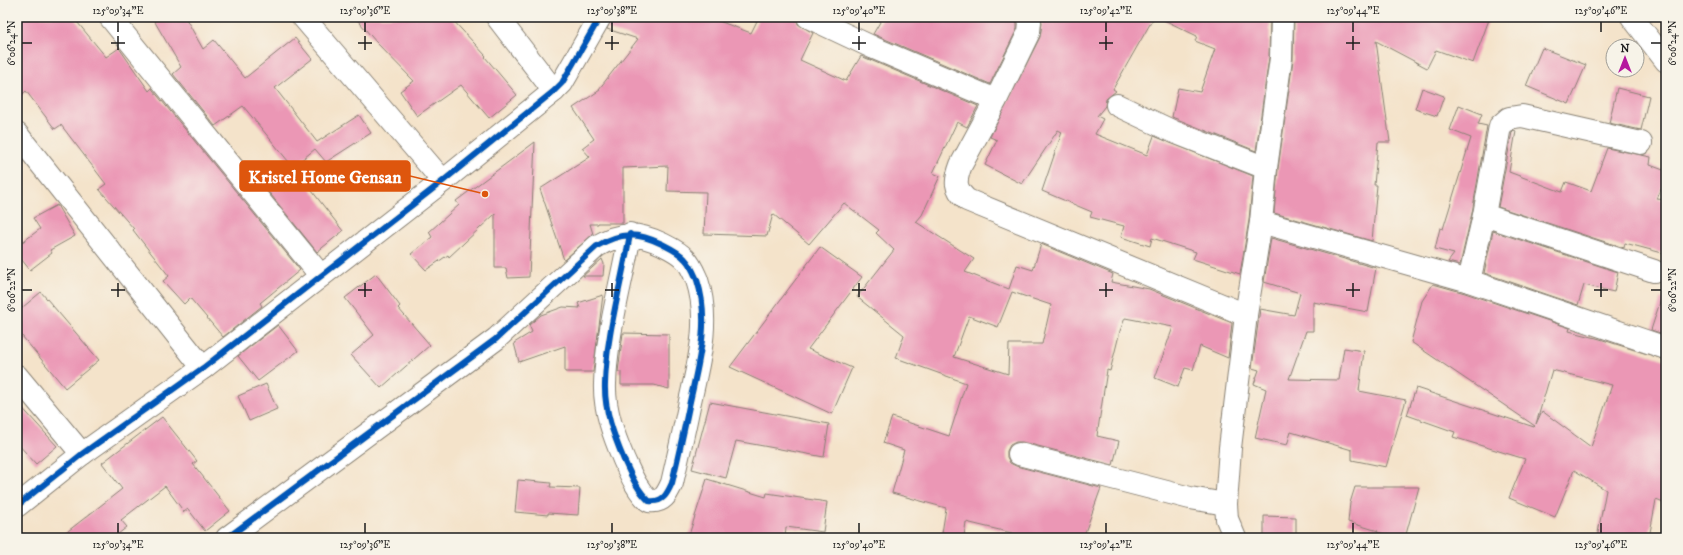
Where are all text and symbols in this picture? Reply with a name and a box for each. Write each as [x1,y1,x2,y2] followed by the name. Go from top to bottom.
[92,5,144,17] text: 125°09'34"E
[340,5,390,17] text: 125°09'36"E
[587,5,637,17] text: 125°09'38"E
[833,5,885,17] text: 125°09'40"E
[1080,5,1132,17] text: 125°09'42"E
[1326,5,1380,17] text: 125°09'44"E
[1575,5,1627,17] text: 125°09'46"E
[6,20,18,66] text: 6°06'24"N
[1667,20,1679,66] text: 6°06'24"N
[1605,38,1645,78] north arrow
[1620,42,1630,56] text: N
[240,161,410,191] callout: Kristel Home Gensan
[248,167,402,189] text: Kristel Home Gensan
[6,268,18,312] text: 6°06'22"N
[1667,268,1679,312] text: 6°06'22"N
[92,539,144,551] text: 125°09'34"E
[340,539,390,551] text: 125°09'36"E
[587,539,637,551] text: 125°09'38"E
[833,539,885,551] text: 125°09'40"E
[1080,539,1132,551] text: 125°09'42"E
[1326,539,1380,551] text: 125°09'44"E
[1575,539,1627,551] text: 125°09'46"E

